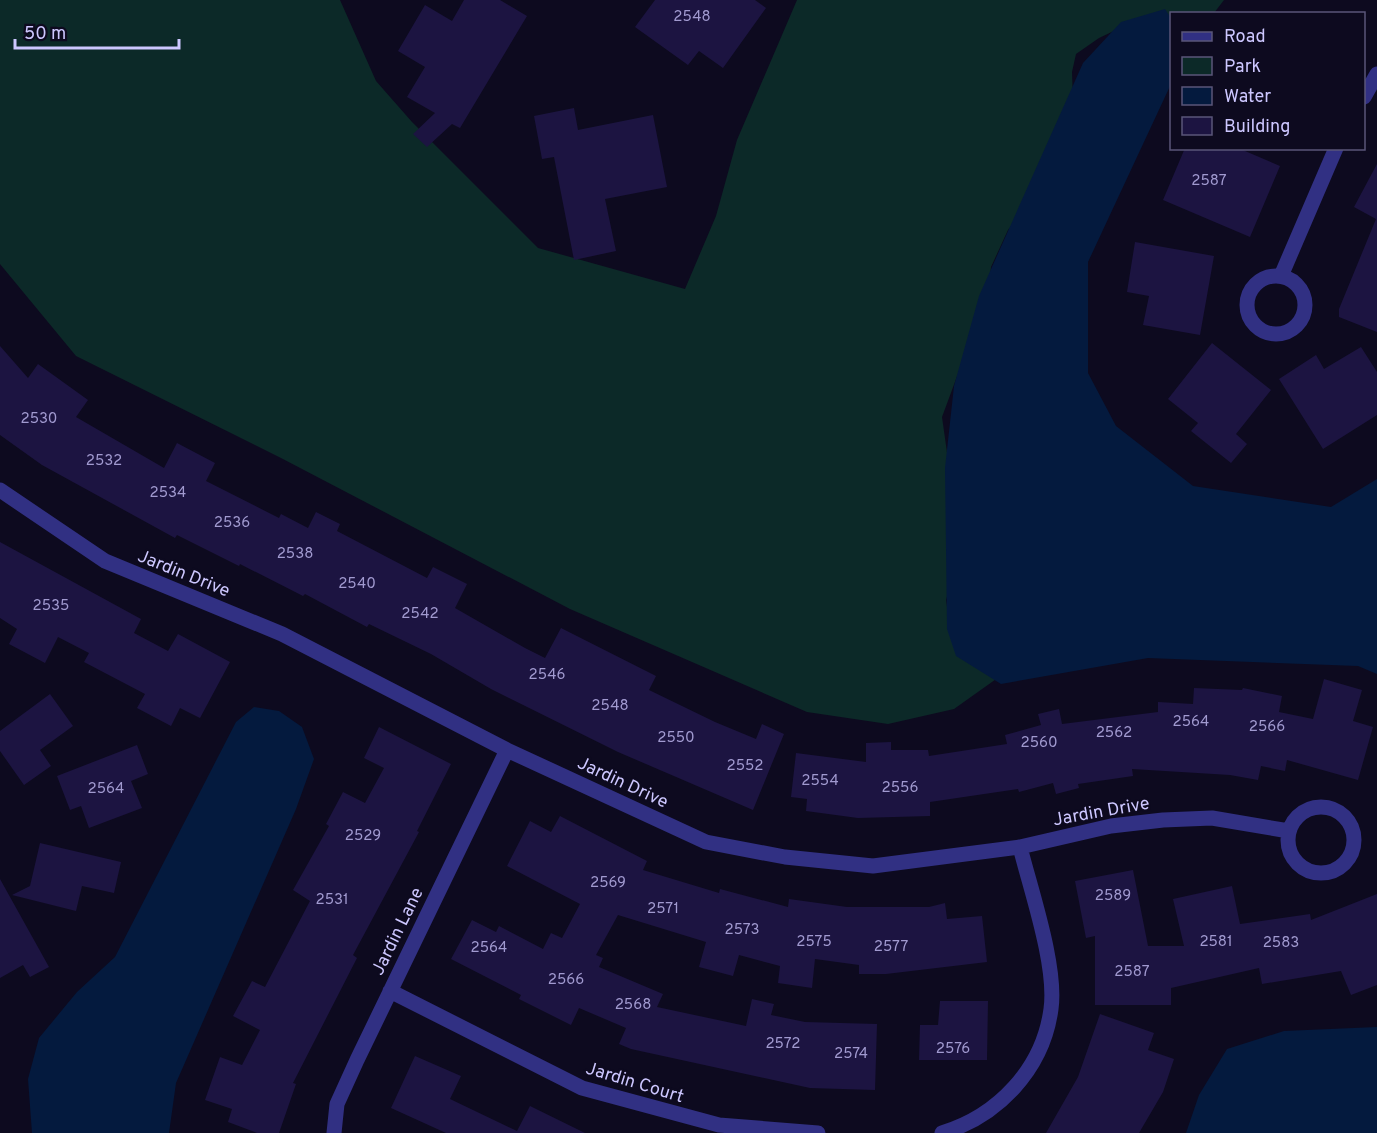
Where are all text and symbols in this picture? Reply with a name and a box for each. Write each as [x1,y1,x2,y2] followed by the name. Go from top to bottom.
[673,8,711,27] house number: 2548
[15,12,178,50] scale bar
[1170,12,1365,150] legend
[24,23,66,46] text: 50 m
[1224,26,1266,49] text: Road
[1224,56,1261,79] text: Park
[1224,86,1271,109] text: Water
[1224,116,1290,139] text: Building
[1191,172,1227,191] house number: 2587
[20,410,58,429] house number: 2530
[86,452,122,471] house number: 2532
[150,484,186,503] house number: 2534
[214,514,250,533] house number: 2536
[134,545,233,603] street label: Jardin Drive
[277,545,313,564] house number: 2538
[338,575,376,594] house number: 2540
[33,597,69,616] house number: 2535
[401,605,439,624] house number: 2542
[528,666,566,685] house number: 2546
[591,697,629,716] house number: 2548
[1173,713,1209,732] house number: 2564
[1249,718,1285,737] house number: 2566
[1096,724,1132,743] house number: 2562
[657,729,695,748] house number: 2550
[1020,734,1058,753] house number: 2560
[573,752,672,814] street label: Jardin Drive
[727,757,763,776] house number: 2552
[801,772,839,791] house number: 2554
[882,779,918,798] house number: 2556
[88,780,124,799] house number: 2564
[1051,793,1151,832] street label: Jardin Drive
[345,827,381,846] house number: 2529
[590,874,626,893] house number: 2569
[367,884,430,979] street label: Jardin Lane
[1095,887,1131,906] house number: 2589
[315,891,349,910] house number: 2531
[647,900,679,919] house number: 2571
[725,921,759,940] house number: 2573
[796,933,832,952] house number: 2575
[1199,933,1233,952] house number: 2581
[1263,934,1299,953] house number: 2583
[874,938,908,957] house number: 2577
[471,939,507,958] house number: 2564
[1114,963,1150,982] house number: 2587
[548,971,584,990] house number: 2566
[615,996,651,1015] house number: 2568
[765,1035,801,1054] house number: 2572
[936,1040,970,1059] house number: 2576
[834,1045,868,1064] house number: 2574
[583,1058,686,1109] street label: Jardin Court

